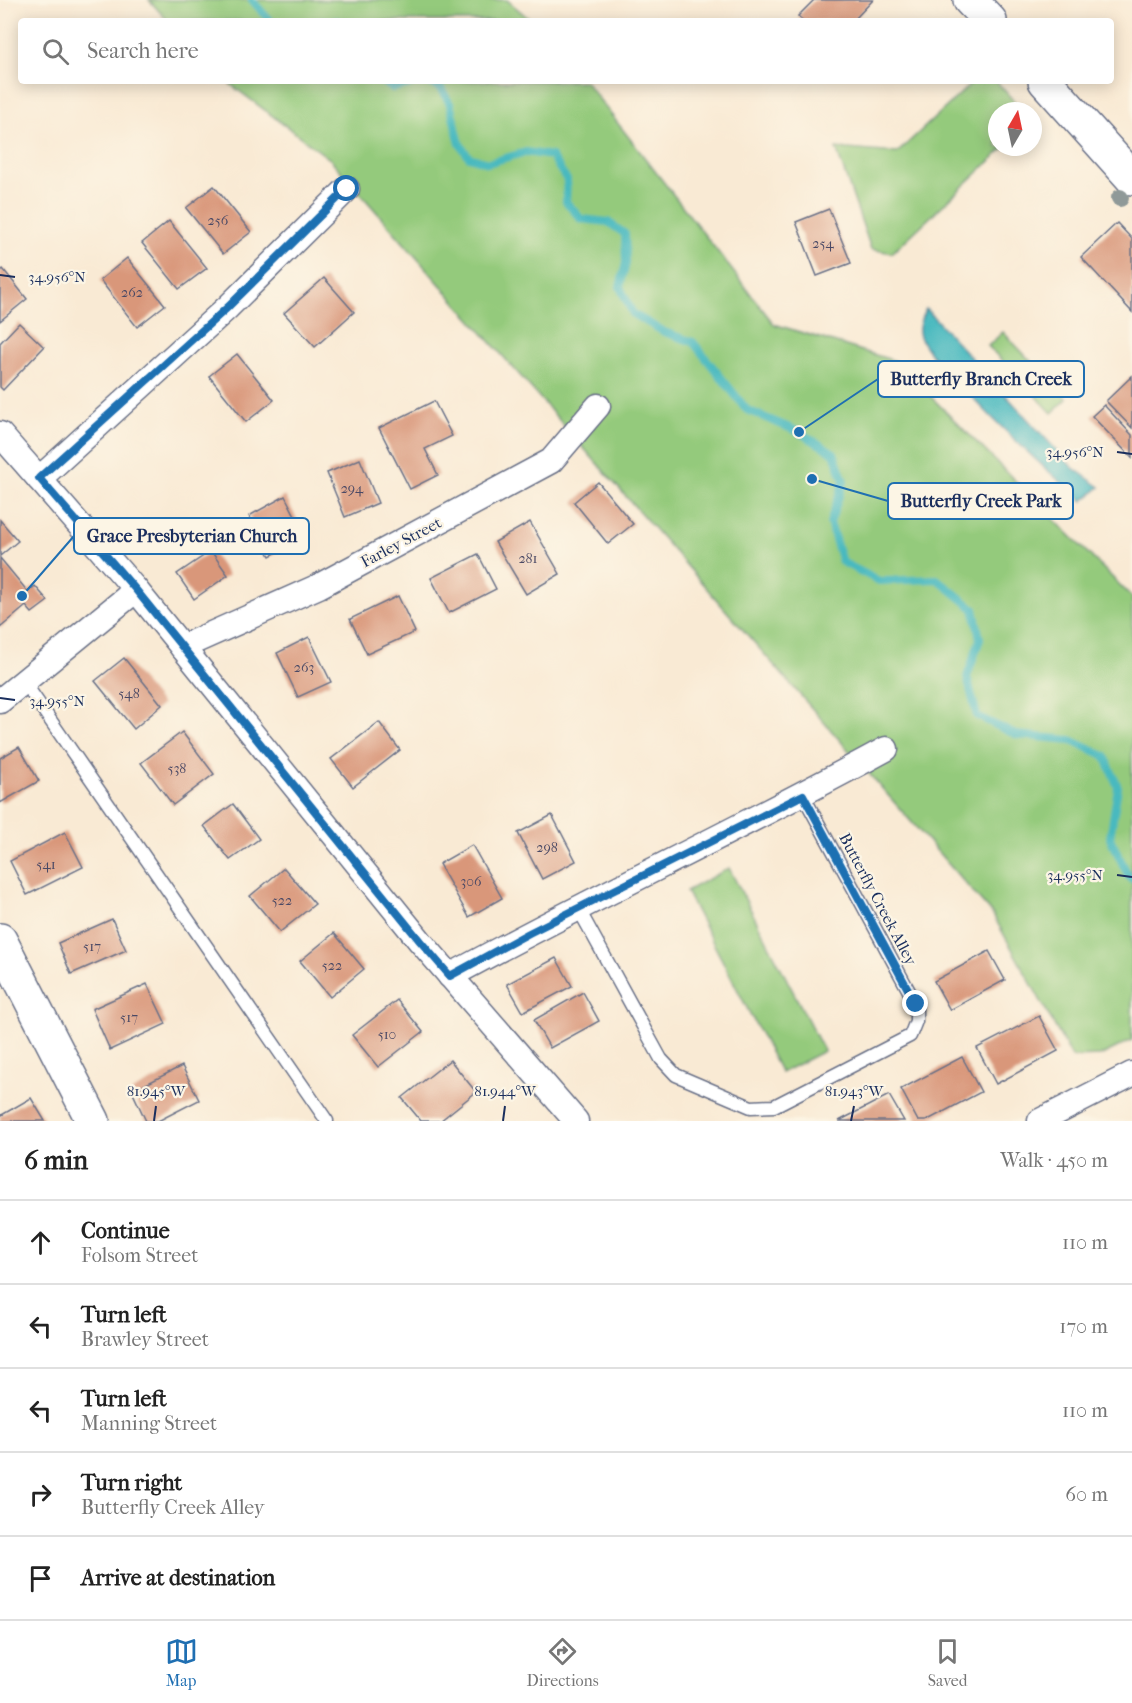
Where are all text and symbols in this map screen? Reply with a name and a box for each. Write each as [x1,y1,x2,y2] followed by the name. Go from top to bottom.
[18,18,1114,84] search box
[39,35,72,68] icon: search
[87,38,199,64] text: Search here
[988,102,1042,156] north arrow
[333,175,359,201] route start
[208,212,229,229] house number: 256
[812,235,834,252] house number: 254
[28,268,86,286] text: 34.956°N
[121,284,143,301] house number: 262
[878,361,1084,397] callout: Butterfly Branch Creek
[890,369,1072,390] text: Butterfly Branch Creek
[1046,443,1104,461] text: 34.956°N
[341,480,364,497] house number: 294
[888,483,1073,519] callout: Butterfly Creek Park
[900,491,1062,512] text: Butterfly Creek Park
[357,513,445,571] street label: Farley Street
[74,518,309,554] callout: Grace Presbyterian Church
[87,526,298,547] text: Grace Presbyterian Church
[518,550,538,567] house number: 281
[294,659,314,676] house number: 263
[118,685,140,702] house number: 548
[29,692,85,710] text: 34.955°N
[168,760,186,777] house number: 538
[835,830,921,969] street label: Butterfly Creek Alley
[536,839,558,856] house number: 298
[36,856,56,873] house number: 541
[1047,866,1103,884] text: 34.955°N
[460,873,482,890] house number: 306
[272,892,292,909] house number: 522
[83,938,101,955] house number: 517
[322,957,342,974] house number: 522
[902,990,928,1016] route end
[120,1009,138,1026] house number: 517
[378,1026,396,1043] house number: 510
[127,1082,187,1100] text: 81.945°W
[474,1082,537,1100] text: 81.944°W
[825,1082,885,1100] text: 81.943°W
[24,1145,88,1176] text: 6 min
[1000,1149,1108,1172] text: Walk · 450 m
[81,1218,170,1244] text: Continue
[24,1226,57,1259] icon: ahead
[1062,1231,1108,1254] text: 110 m
[81,1244,198,1267] text: Folsom Street
[81,1302,167,1328] text: Turn left
[24,1310,57,1343] icon: left
[1059,1315,1108,1338] text: 170 m
[81,1328,209,1351] text: Brawley Street
[81,1386,167,1412] text: Turn left
[24,1394,57,1427] icon: left
[1062,1399,1108,1422] text: 110 m
[81,1412,217,1435] text: Manning Street
[81,1470,182,1496] text: Turn right
[24,1478,57,1511] icon: right
[1065,1483,1108,1506] text: 60 m
[81,1496,265,1519] text: Butterfly Creek Alley
[24,1562,57,1595] icon: arrive
[81,1565,275,1591] text: Arrive at destination
[165,1635,198,1690] tab: Map
[527,1635,599,1690] tab: Directions
[928,1635,967,1690] tab: Saved

